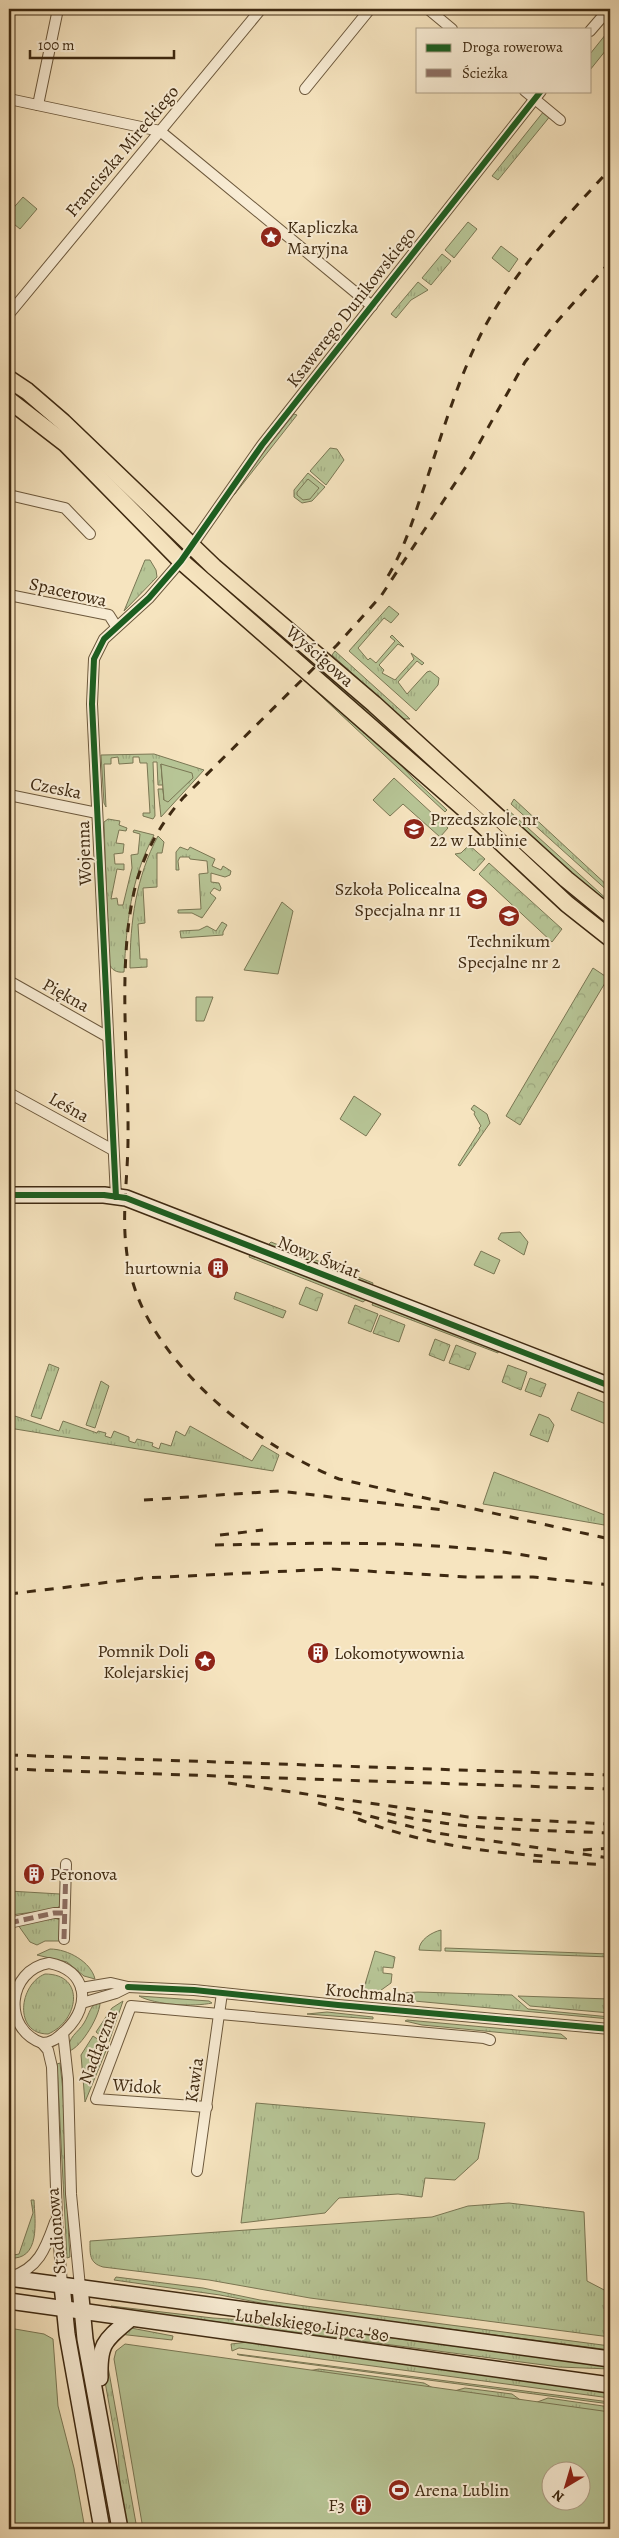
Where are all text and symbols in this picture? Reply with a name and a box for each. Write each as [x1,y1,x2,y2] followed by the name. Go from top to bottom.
[30,28,174,60] scale bar
[416,28,592,92] legend
[38,35,75,55] text: 100 m
[462,37,563,57] text: Droga rowerowa
[462,63,508,83] text: Ścieżka
[60,80,184,222] street label: Franciszka Mireckiego
[287,215,359,260] place label: Kapliczka Maryjna
[281,222,421,392] street label: Ksawerego Dunikowskiego
[259,225,283,249] place icon: Kapliczka Maryjna
[27,571,110,613] street label: Spacerowa
[280,619,360,693] street label: Wyścigowa
[28,771,84,805] street label: Czeska
[430,807,539,852] place label: Przedszkole nr 22 w Lublinie
[402,817,426,841] school or university icon: Przedszkole nr 22 w Lublinie
[71,819,97,887] street label: Wojenna
[335,877,462,922] place label: Szkoła Policealna Specjalna nr 11
[465,887,489,911] school or university icon: Szkoła Policealna Specjalna nr 11
[497,904,521,928] school or university icon: Technikum Specjalne nr 2
[458,929,561,974] place label: Technikum Specjalne nr 2
[38,972,94,1018] street label: Piękna
[45,1086,94,1128] street label: Leśna
[274,1230,364,1284] street label: Nowy Świat
[125,1256,203,1280] place label: hurtownia
[206,1256,230,1280] building icon: hurtownia
[97,1639,189,1684] place label: Pomnik Doli Kolejarskiej
[306,1641,330,1665] building icon: Lokomotywownia
[334,1641,465,1665] place label: Lokomotywownia
[193,1649,217,1673] place icon: Pomnik Doli Kolejarskiej
[22,1862,46,1886] building icon: Peronova
[50,1862,118,1886] place label: Peronova
[324,1977,417,2009] street label: Krochmalna
[73,2006,123,2088] street label: Nadłączna
[179,2055,209,2104] street label: Kawia
[111,2072,162,2100] street label: Widok
[40,2186,72,2275] street label: Stadionowa
[233,2302,391,2348] street label: Lubelskiego Lipca '80
[542,2460,592,2510] north arrow
[387,2478,411,2502] sports icon: Arena Lublin
[414,2478,509,2502] place label: Arena Lublin
[548,2485,568,2506] text: N
[328,2493,345,2517] place label: F3
[349,2493,373,2517] building icon: F3

